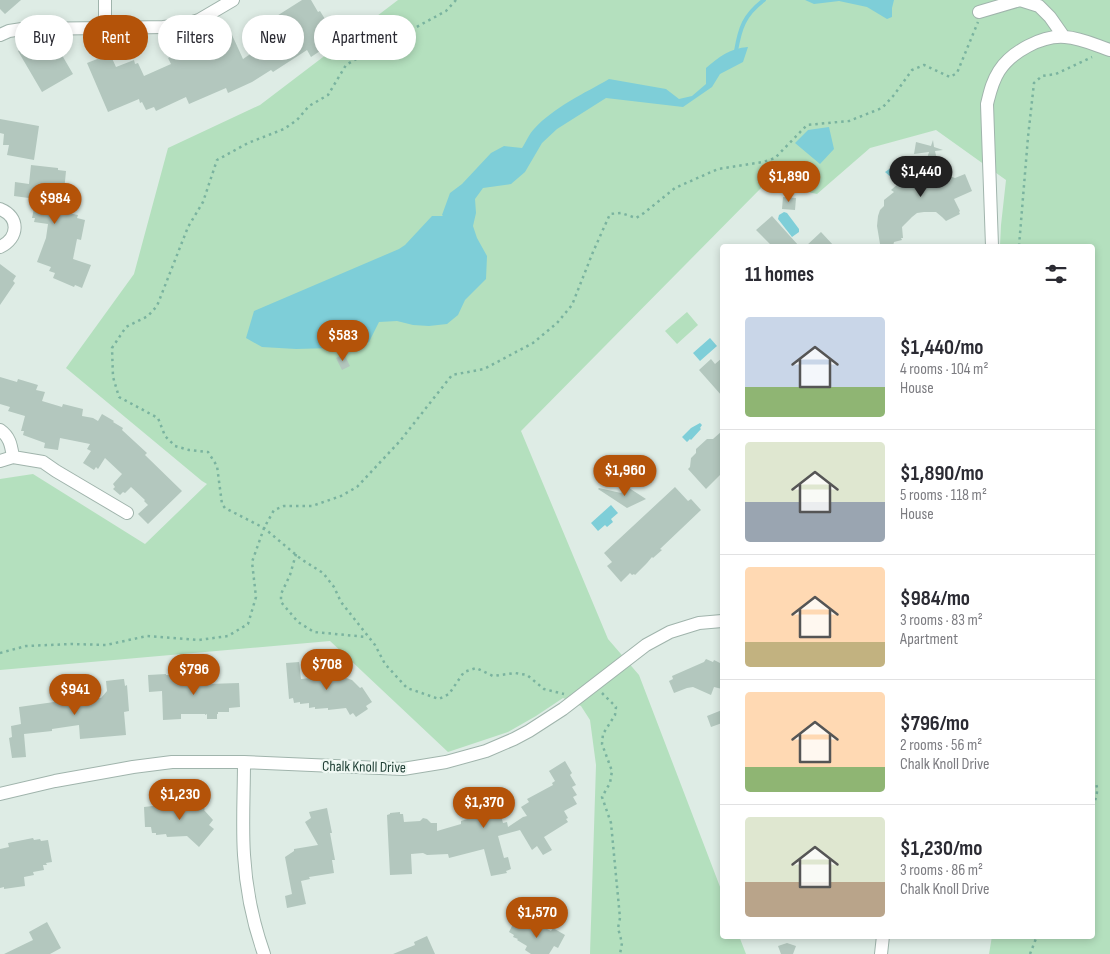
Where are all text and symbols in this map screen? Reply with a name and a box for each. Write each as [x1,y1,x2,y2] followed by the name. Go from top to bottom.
[15,15,73,60] chip: Buy
[83,15,148,60] chip: Rent
[158,15,232,60] chip: Filters
[242,15,304,60] chip: New
[314,15,416,60] chip: Apartment
[880,156,962,198] pin: $1,440
[748,160,830,203] pin: $1,890
[900,162,942,181] text: $1,440
[768,167,810,186] text: $1,890
[25,182,85,225] pin: $984
[40,189,70,208] text: $984
[1042,260,1070,288] icon: filters
[745,262,814,287] text: 11 homes
[313,320,373,362] pin: $583
[328,326,358,345] text: $583
[900,335,984,360] text: $1,440/mo
[785,337,845,397] icon: home
[900,360,988,379] text: 4 rooms · 104 m²
[900,379,934,398] text: House
[584,454,666,497] pin: $1,960
[604,461,646,480] text: $1,960
[900,461,984,486] text: $1,890/mo
[785,462,845,522] icon: home
[900,486,987,505] text: 5 rooms · 118 m²
[900,505,934,524] text: House
[900,586,970,611] text: $984/mo
[785,587,845,647] icon: home
[900,611,983,630] text: 3 rooms · 83 m²
[900,630,958,649] text: Apartment
[297,648,357,691] pin: $708
[164,654,224,696] pin: $796
[312,655,342,674] text: $708
[179,660,209,679] text: $796
[45,674,105,716] pin: $941
[60,680,90,699] text: $941
[900,711,969,736] text: $796/mo
[785,712,845,772] icon: home
[900,736,982,755] text: 2 rooms · 56 m²
[900,755,989,774] text: Chalk Knoll Drive
[322,757,406,777] street label: Chalk Knoll Drive
[139,778,221,821] pin: $1,230
[160,785,200,804] text: $1,230
[443,786,525,829] pin: $1,370
[464,793,504,812] text: $1,370
[900,836,982,861] text: $1,230/mo
[785,837,845,897] icon: home
[900,861,983,880] text: 3 rooms · 86 m²
[900,880,989,899] text: Chalk Knoll Drive
[496,896,578,939] pin: $1,570
[517,903,557,922] text: $1,570

